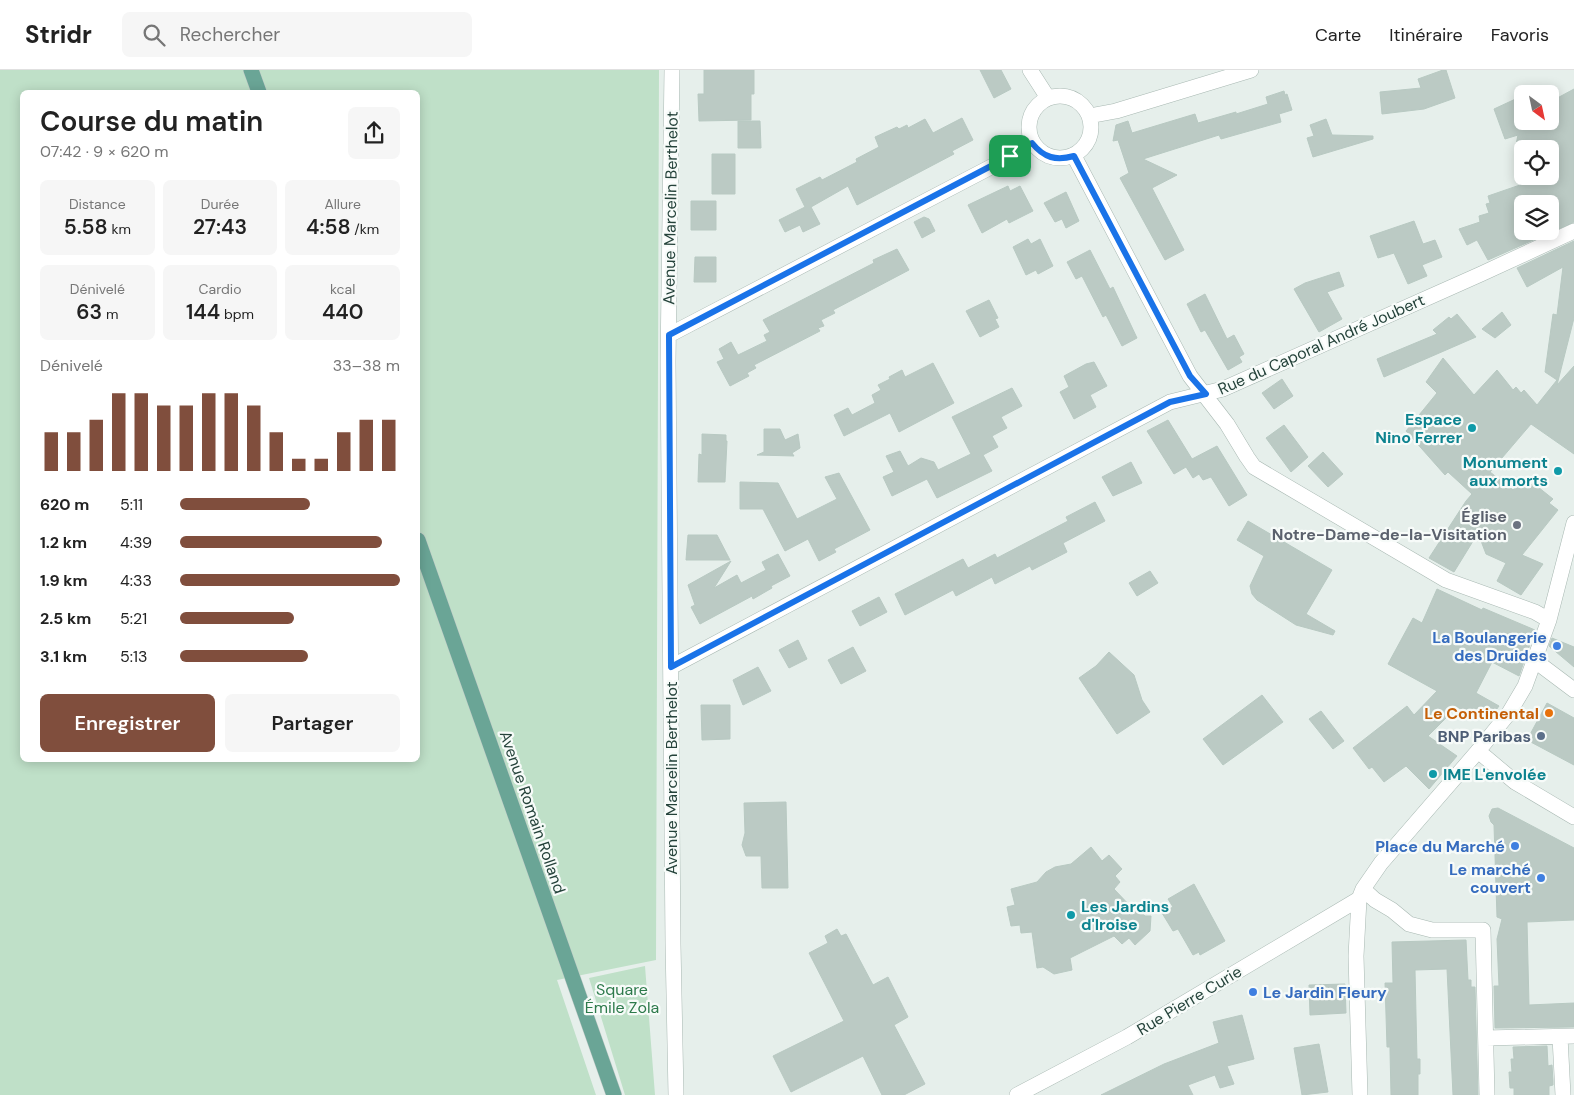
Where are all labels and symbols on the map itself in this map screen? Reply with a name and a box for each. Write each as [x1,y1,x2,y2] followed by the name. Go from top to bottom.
[1514,85,1559,130] north arrow
[658,111,683,305] street label: Avenue Marcelin Berthelot
[989,135,1031,177] pin
[1214,289,1428,400] street label: Rue du Caporal André Joubert
[1375,409,1462,448] place label: Espace Nino Ferrer
[1466,422,1478,434] marker: Espace Nino Ferrer
[1463,452,1548,491] place label: Monument aux morts
[1552,465,1564,477] marker: Monument aux morts
[1272,506,1507,545] place label: Église Notre-Dame-de-la-Visitation
[1511,519,1523,531] marker: Église Notre-Dame-de-la-Visitation
[1432,627,1547,666] place label: La Boulangerie des Druides
[1551,640,1563,652] marker: La Boulangerie des Druides
[661,681,682,875] street label: Avenue Marcelin Berthelot
[1424,703,1539,724] place label: Le Continental
[1543,707,1555,719] marker: Le Continental
[1438,726,1531,747] place label: BNP Paribas
[495,728,570,896] street label: Avenue Romain Rolland
[1535,730,1547,742] marker: BNP Paribas
[1443,764,1546,785] place label: IME L'envolée
[1427,768,1439,780] marker: IME L'envolée
[1375,836,1505,857] place label: Place du Marché
[1509,840,1521,852] marker: Place du Marché
[1449,859,1531,898] place label: Le marché couvert
[1535,872,1547,884] marker: Le marché couvert
[1081,896,1169,935] place label: Les Jardins d'Iroise
[1065,909,1077,921] marker: Les Jardins d'Iroise
[1133,961,1245,1040] street label: Rue Pierre Curie
[585,979,659,1018] park label: Square Émile Zola
[1263,982,1387,1003] place label: Le Jardin Fleury
[1247,986,1259,998] marker: Le Jardin Fleury

